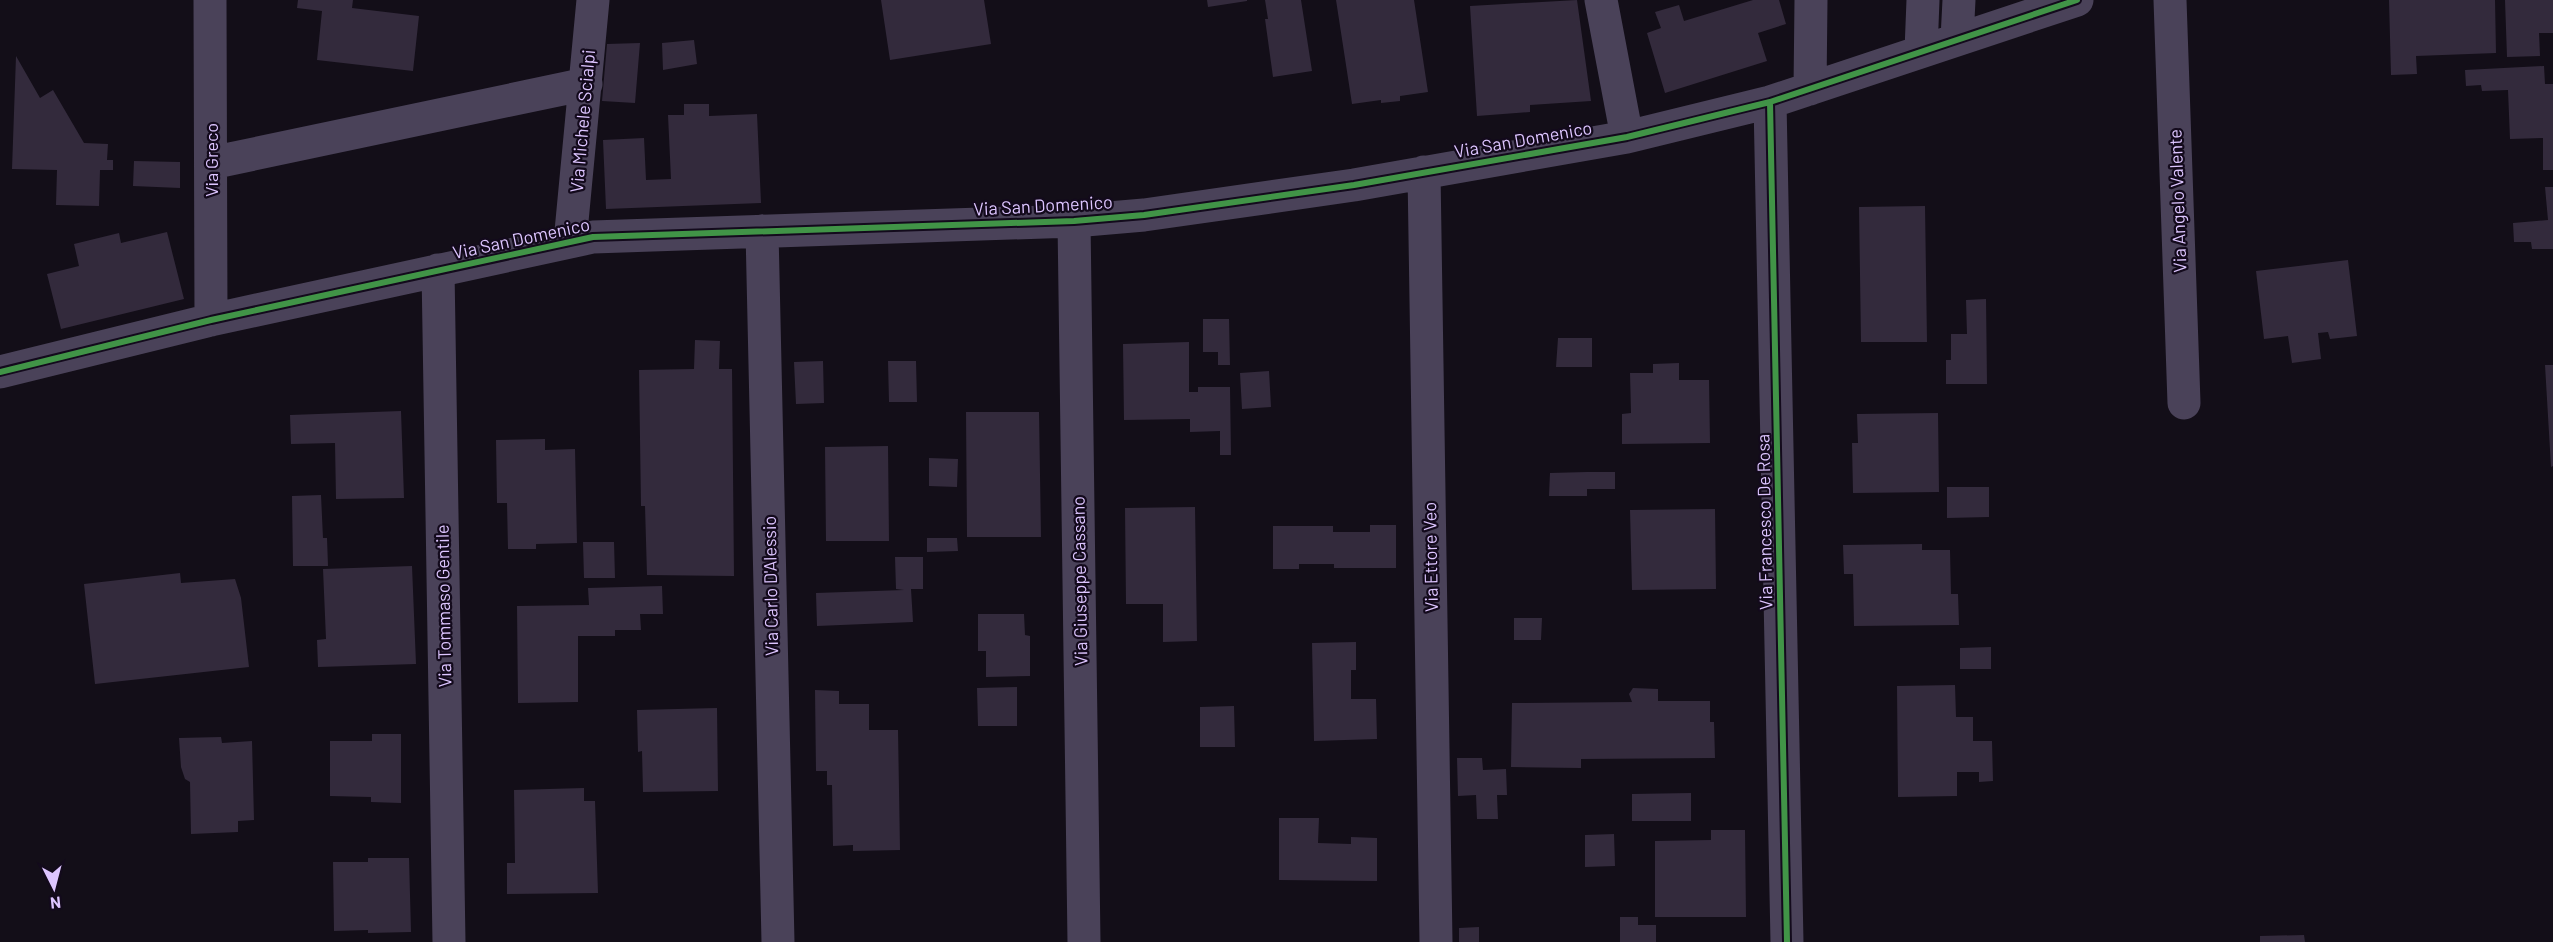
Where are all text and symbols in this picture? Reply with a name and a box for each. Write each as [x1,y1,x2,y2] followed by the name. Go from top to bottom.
[565,48,599,194] street label: Via Michele Scialpi
[1452,116,1594,162] street label: Via San Domenico
[200,123,222,197] street label: Via Greco
[2164,129,2190,273] street label: Via Angelo Valente
[973,190,1113,220] street label: Via San Domenico
[450,213,592,263] street label: Via San Domenico
[1751,434,1777,610] street label: Via Francesco De Rosa
[1067,496,1091,666] street label: Via Giuseppe Cassano
[1418,502,1442,612] street label: Via Ettore Veo
[758,516,782,656] street label: Via Carlo D'Alessio
[431,524,455,688] street label: Via Tommaso Gentile
[24,858,84,918] north arrow
[49,893,62,913] text: N

